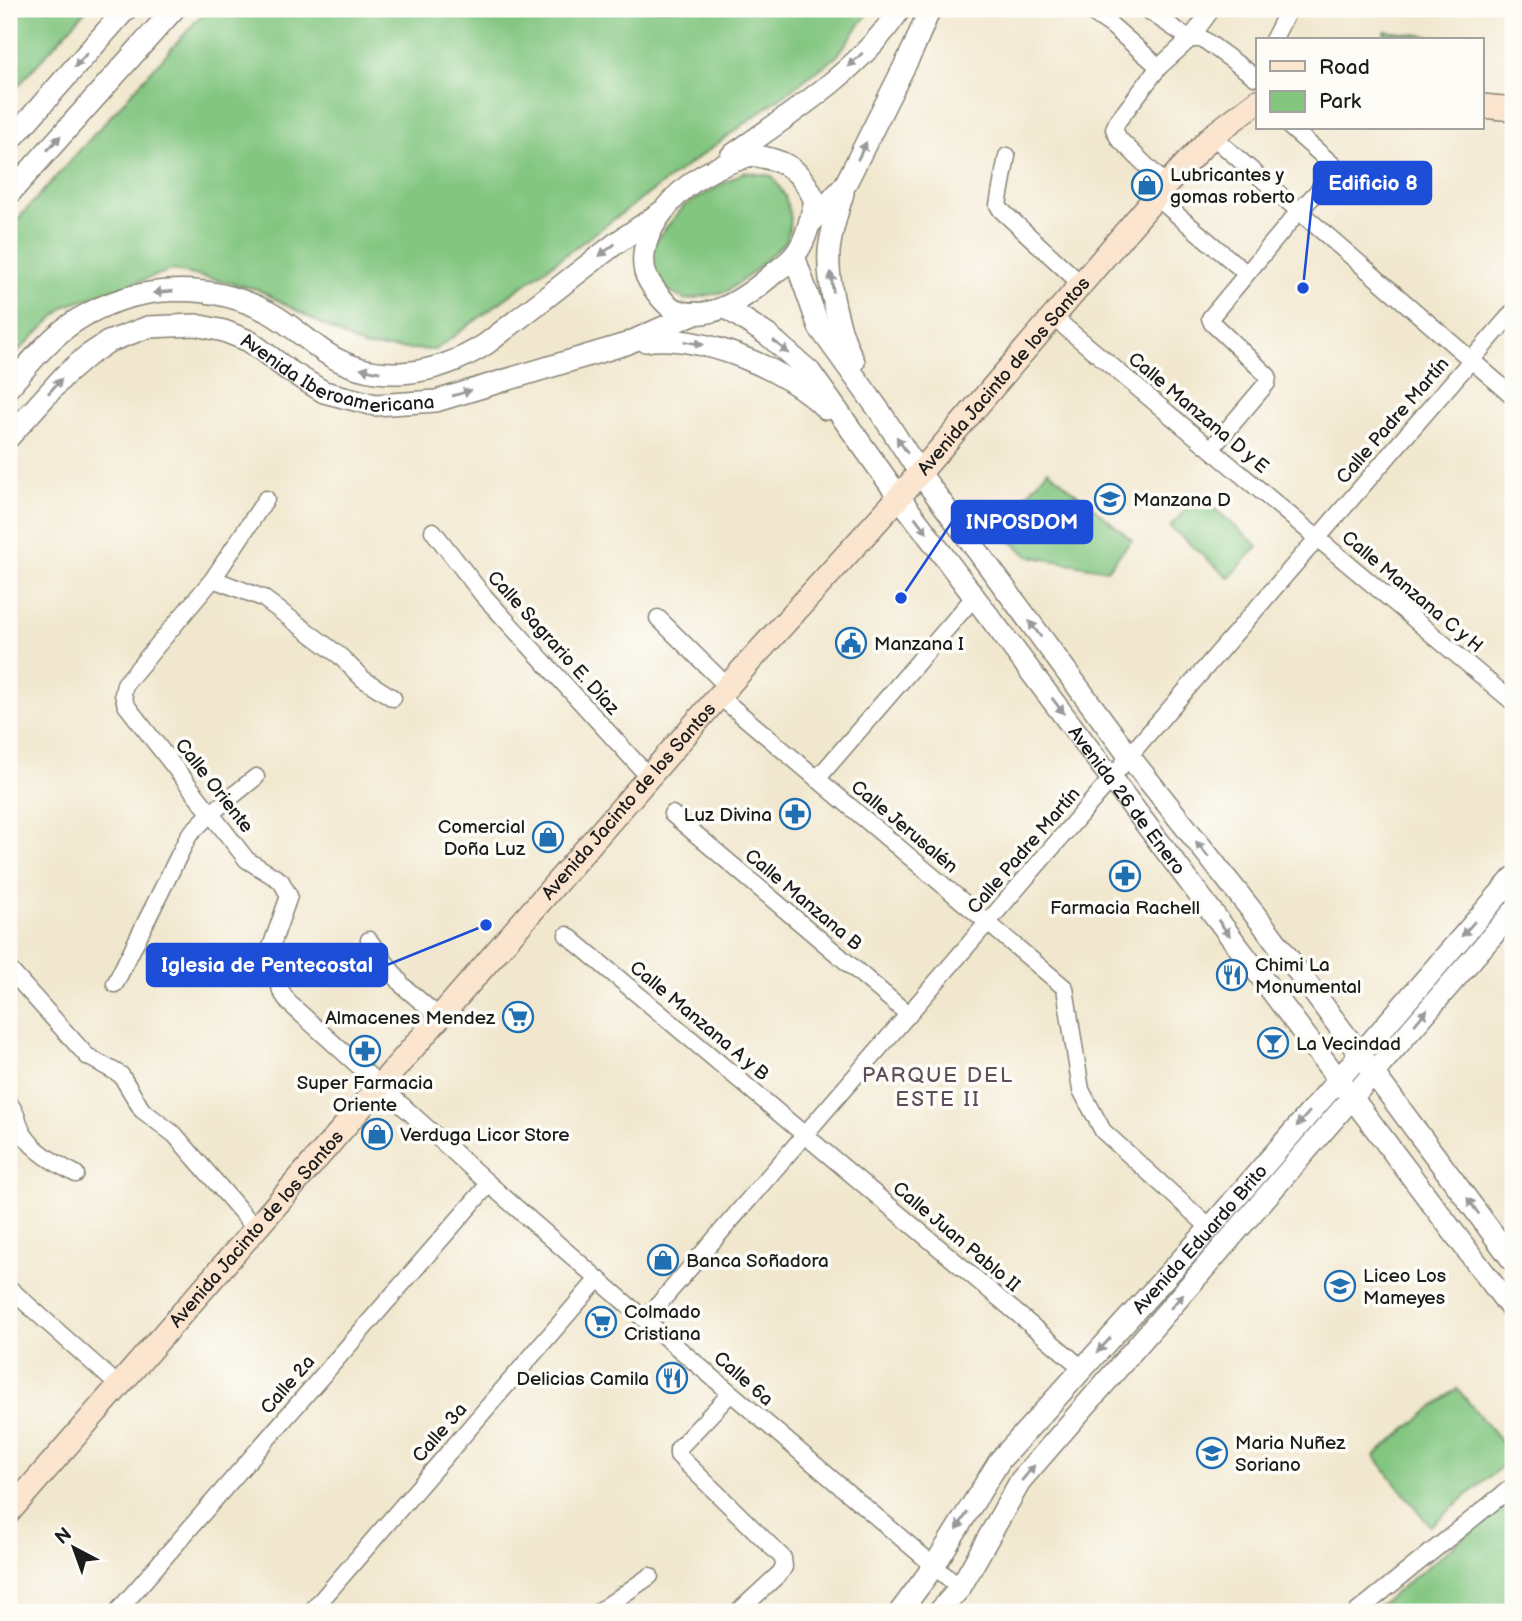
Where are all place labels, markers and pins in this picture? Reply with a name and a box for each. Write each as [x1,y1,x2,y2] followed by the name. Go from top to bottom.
[1314,162,1431,204] callout: Edificio 8
[1170,164,1295,209] place label: Lubricantes y gomas roberto
[1130,168,1164,202] shop icon: Lubricantes y gomas roberto
[1093,482,1127,516] school or university icon: Manzana D
[1133,489,1231,512] place label: Manzana D
[952,501,1092,543] callout: INPOSDOM
[834,626,868,660] public building icon: Manzana I
[874,633,964,656] place label: Manzana I
[778,797,812,831] pharmacy icon: Luz Divina
[684,804,772,827] place label: Luz Divina
[438,816,526,861] place label: Comercial Doña Luz
[531,820,565,854] shop icon: Comercial Doña Luz
[1108,859,1142,893] pharmacy icon: Farmacia Rachell
[1050,897,1200,920] place label: Farmacia Rachell
[147,944,387,986] callout: Iglesia de Pentecostal
[1255,954,1361,999] place label: Chimi La Monumental
[1215,958,1249,992] restaurant icon: Chimi La Monumental
[501,1000,535,1034] supermarket icon: Almacenes Mendez
[325,1007,496,1030] place label: Almacenes Mendez
[1256,1026,1290,1060] bar icon: La Vecindad
[1296,1033,1401,1056] place label: La Vecindad
[348,1034,382,1068] pharmacy icon: Super Farmacia Oriente
[297,1072,433,1117] place label: Super Farmacia Oriente
[360,1117,394,1151] shop icon: Verduga Licor Store
[400,1124,570,1147] place label: Verduga Licor Store
[646,1243,680,1277] shop icon: Banca Soñadora
[686,1250,829,1273] place label: Banca Soñadora
[1363,1265,1446,1310] place label: Liceo Los Mameyes
[1323,1269,1357,1303] school or university icon: Liceo Los Mameyes
[624,1301,701,1346] place label: Colmado Cristiana
[584,1305,618,1339] supermarket icon: Colmado Cristiana
[655,1361,689,1395] restaurant icon: Delicias Camila
[516,1368,649,1391] place label: Delicias Camila
[1235,1432,1346,1477] place label: Maria Nuñez Soriano
[1195,1436,1229,1470] school or university icon: Maria Nuñez Soriano

